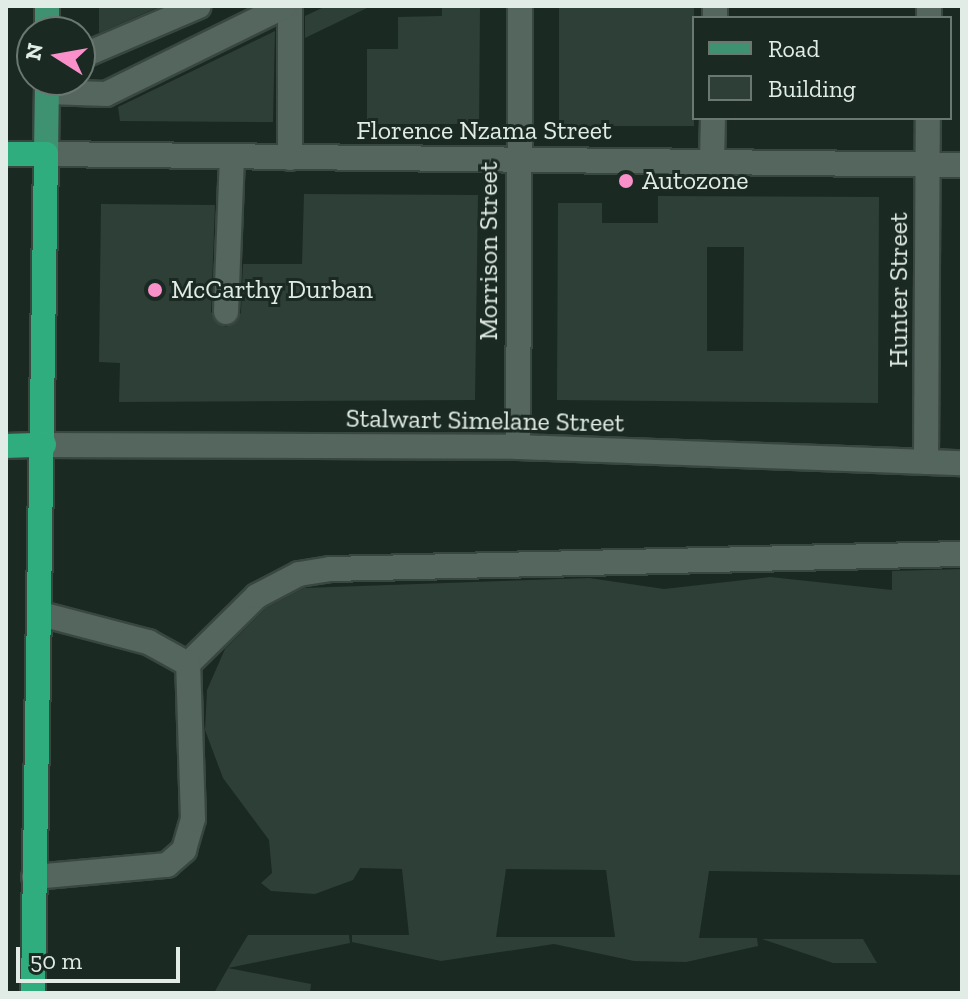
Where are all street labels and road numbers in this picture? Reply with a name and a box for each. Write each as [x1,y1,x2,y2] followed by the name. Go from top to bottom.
[356,115,612,147] street label: Florence Nzama Street
[473,162,505,340] street label: Morrison Street
[883,212,915,368] street label: Hunter Street
[346,403,624,439] street label: Stalwart Simelane Street

